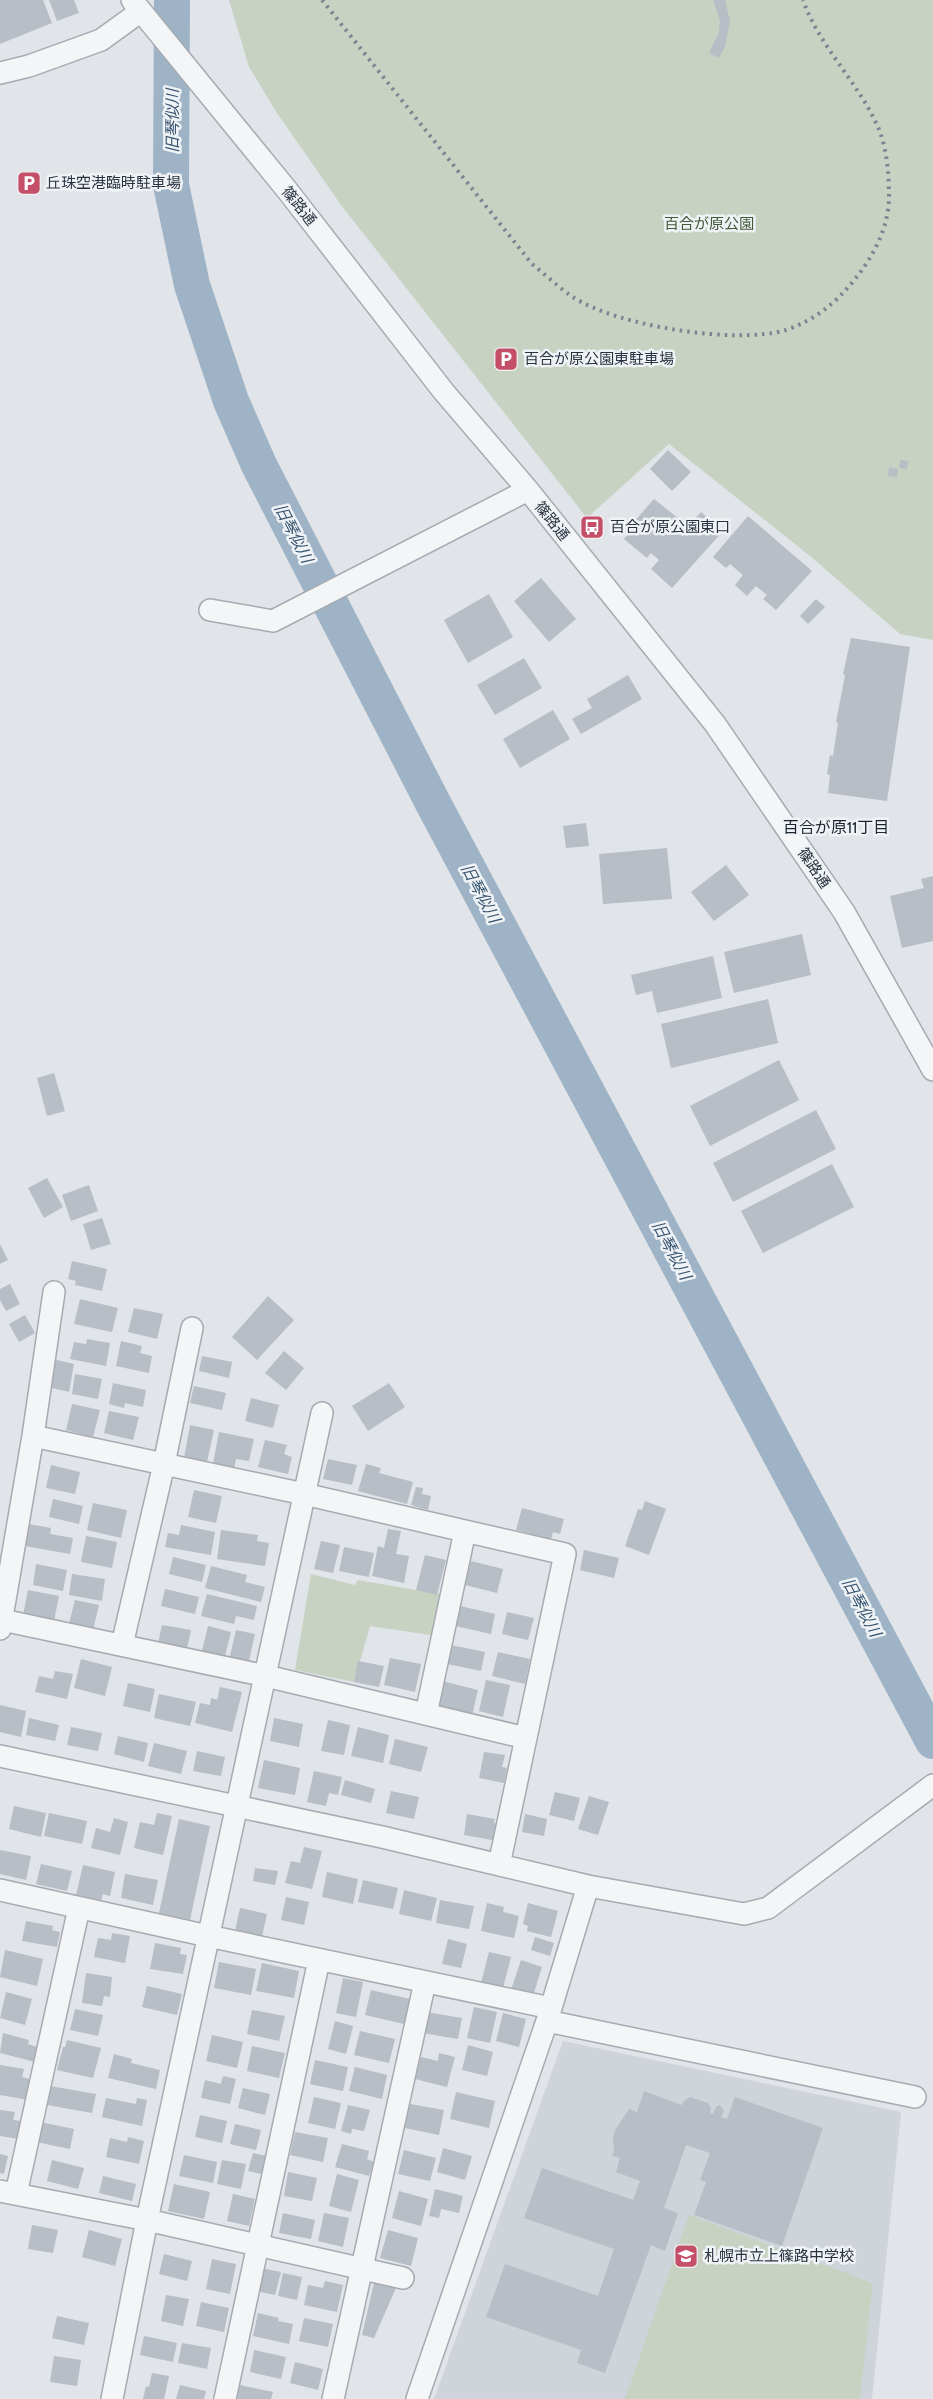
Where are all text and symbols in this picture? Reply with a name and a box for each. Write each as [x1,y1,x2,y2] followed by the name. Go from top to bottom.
[163,87,182,153] water label: 旧琴似川
[16,170,42,196] parking icon: 丘珠空港臨時駐車場
[46,174,181,192] place label: 丘珠空港臨時駐車場
[278,183,320,229] street label: 篠路通
[664,215,754,233] park label: 百合が原公園
[493,346,519,372] parking icon: 百合が原公園東駐車場
[524,350,674,368] place label: 百合が原公園東駐車場
[531,498,573,544] street label: 篠路通
[271,500,317,568] water label: 旧琴似川
[579,514,605,540] bus stop icon: 百合が原公園東口
[610,518,730,536] place label: 百合が原公園東口
[783,818,889,837] district label: 百合が原11丁目
[794,844,834,892] street label: 篠路通
[457,861,505,928] water label: 旧琴似川
[648,1218,696,1285] water label: 旧琴似川
[838,1575,886,1642] water label: 旧琴似川
[673,2243,699,2269] school or university icon: 札幌市立上篠路中学校
[704,2247,854,2265] place label: 札幌市立上篠路中学校

